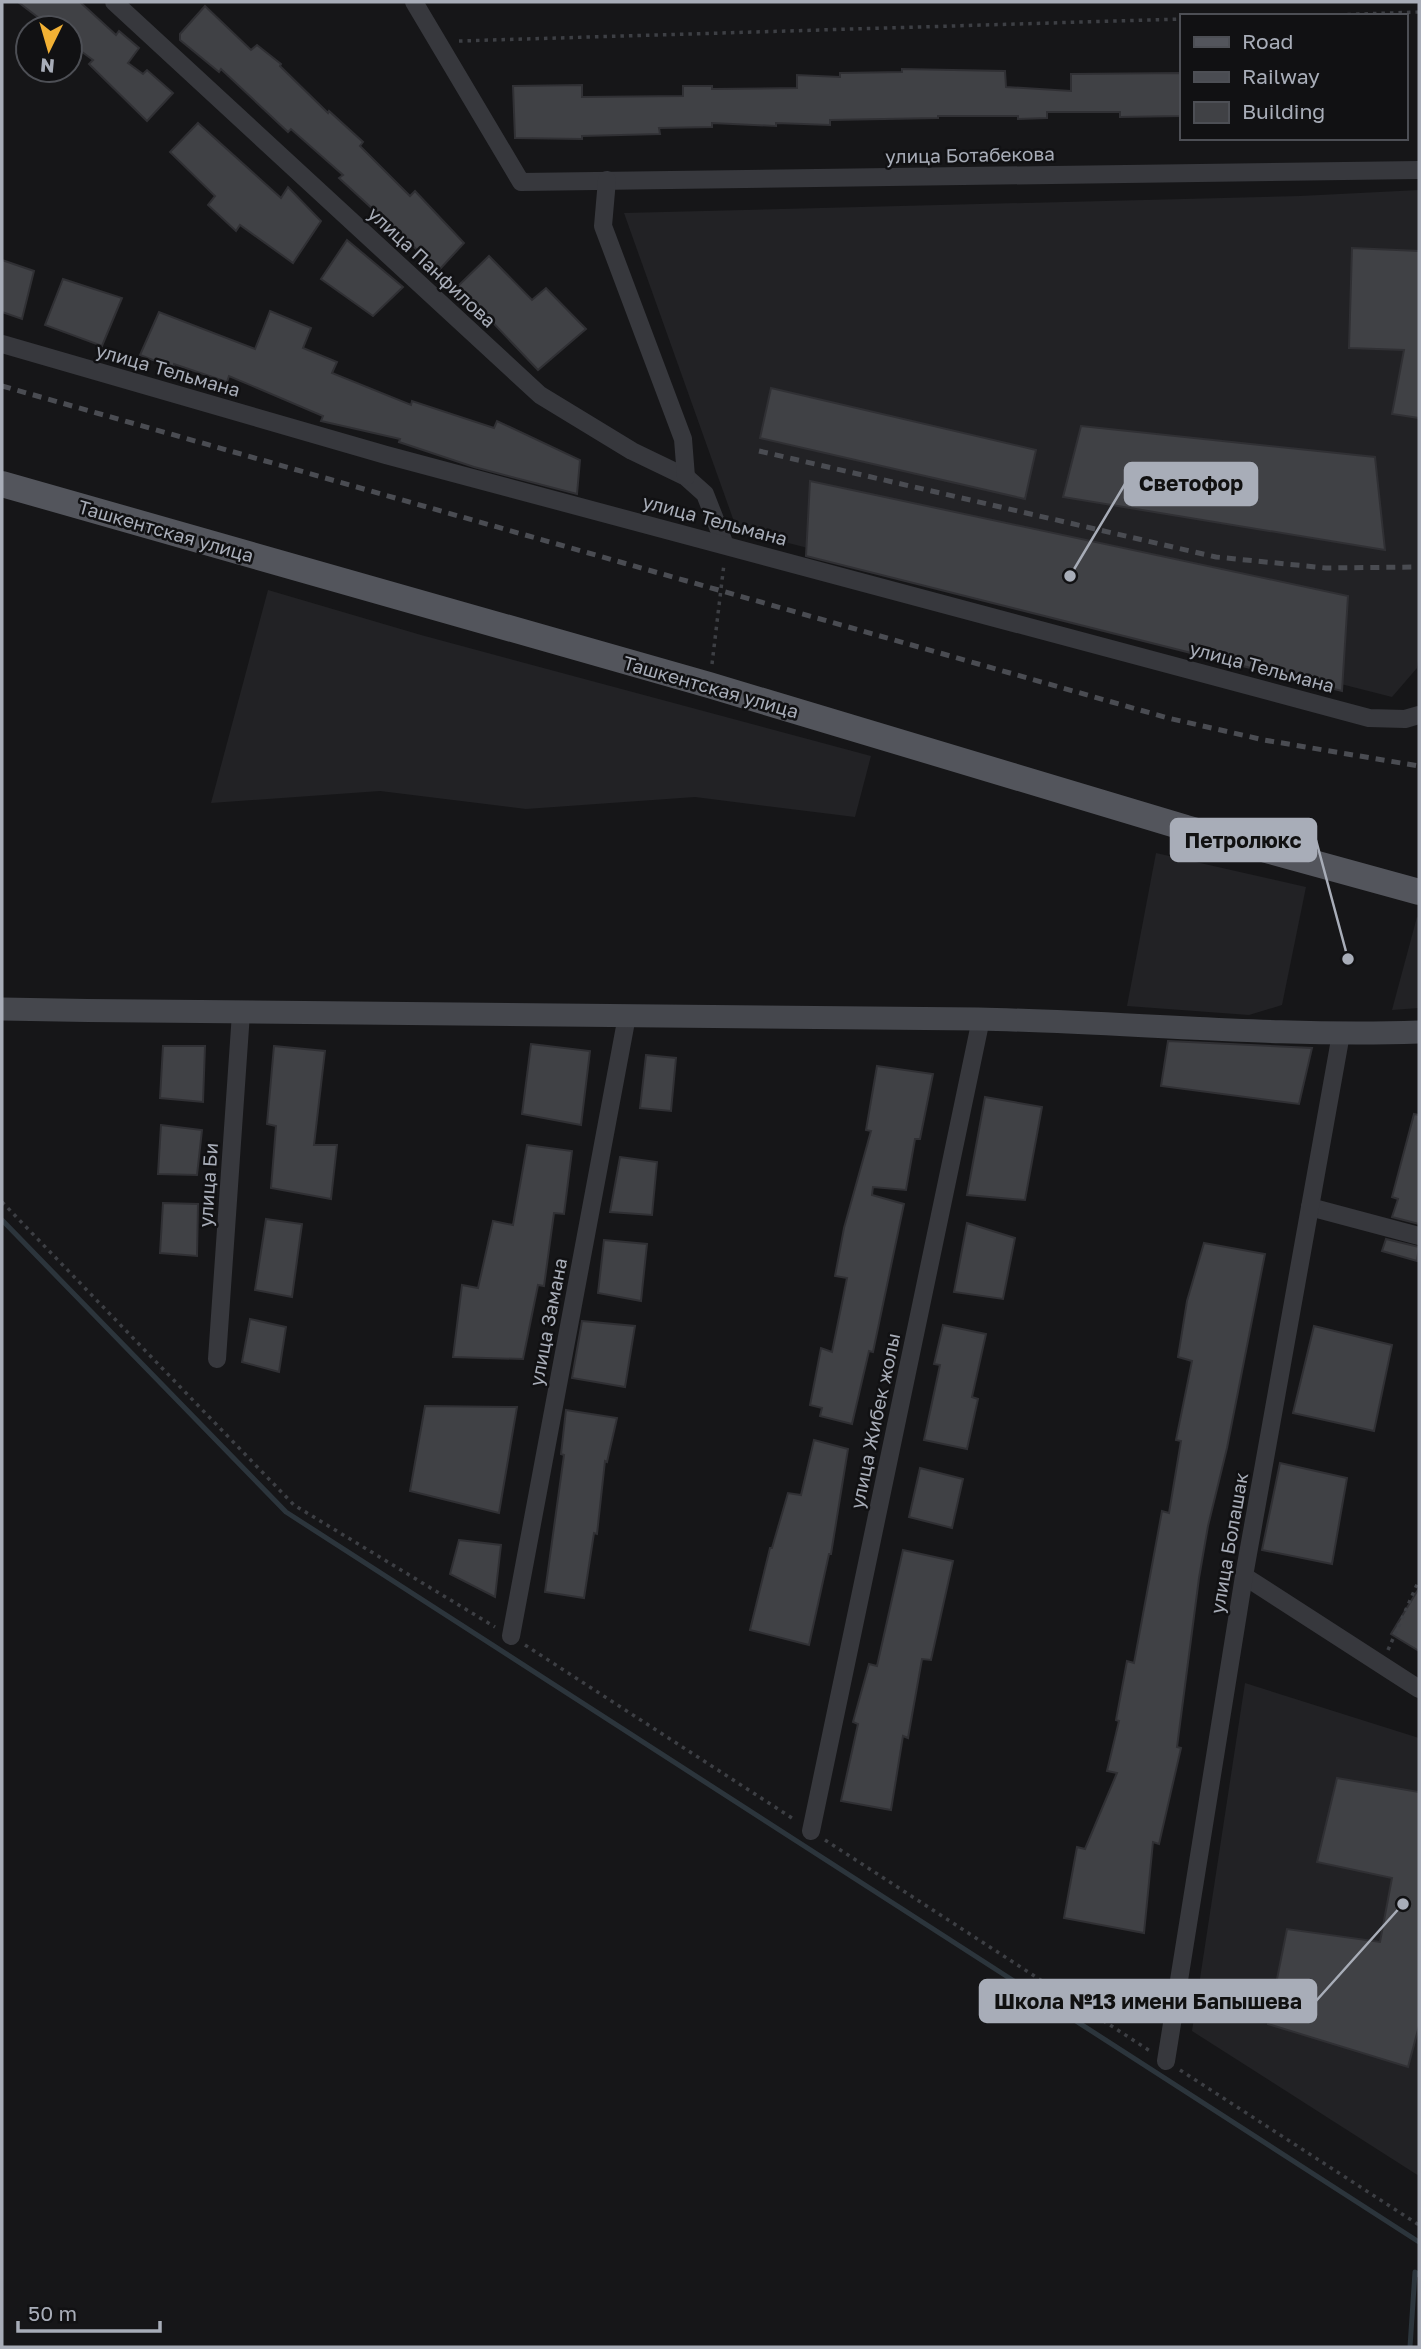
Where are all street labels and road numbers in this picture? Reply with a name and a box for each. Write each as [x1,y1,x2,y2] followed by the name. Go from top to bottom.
[885,142,1055,167] street label: улица Ботабекова
[364,201,501,332] street label: улица Панфилова
[93,338,243,401] street label: улица Тельмана
[640,489,790,550] street label: улица Тельмана
[76,494,257,567] street label: Ташкентская улица
[1187,636,1337,697] street label: улица Тельмана
[621,650,802,723] street label: Ташкентская улица
[193,1142,222,1228] street label: улица Би
[524,1256,571,1388] street label: улица Замана
[845,1331,904,1511] street label: улица Жибек жолы
[1205,1470,1252,1615] street label: улица Болашак

